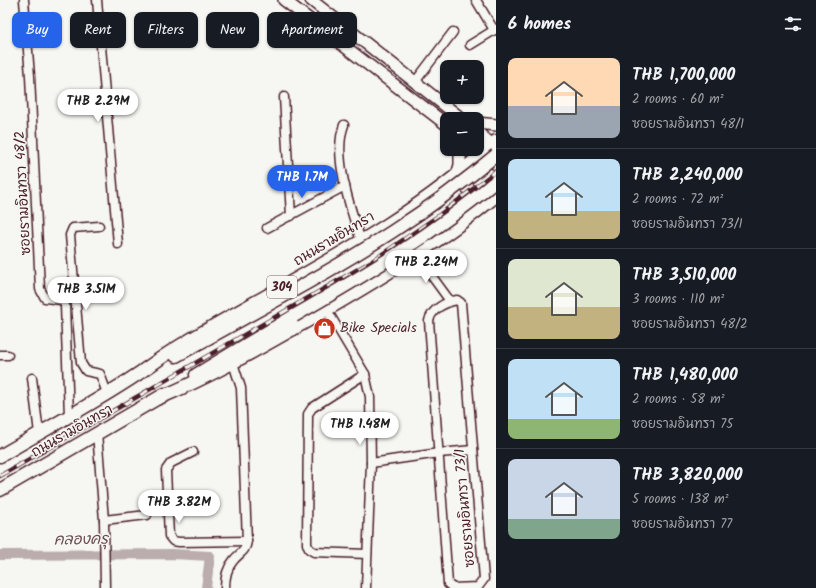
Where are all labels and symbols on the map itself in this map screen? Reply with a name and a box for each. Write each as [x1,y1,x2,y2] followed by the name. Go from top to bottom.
[52,89,144,123] pin: THB 2.29M
[9,130,37,256] street label: ซอยรามอินทรา 48/2
[261,165,343,199] pin: THB 1.7M
[289,206,379,272] street label: ถนนรามอินทรา
[380,250,472,284] pin: THB 2.24M
[267,276,297,298] road number: 304
[40,277,132,311] pin: THB 3.51M
[311,315,337,341] shop icon: Bike Specials
[340,317,417,339] place label: Bike Specials
[27,399,117,463] street label: ถนนรามอินทรา
[314,412,406,446] pin: THB 1.48M
[449,448,481,568] street label: ซอยรามอินทรา 73/1
[133,490,225,524] pin: THB 3.82M
[54,527,110,552] water label: คลองครุ

